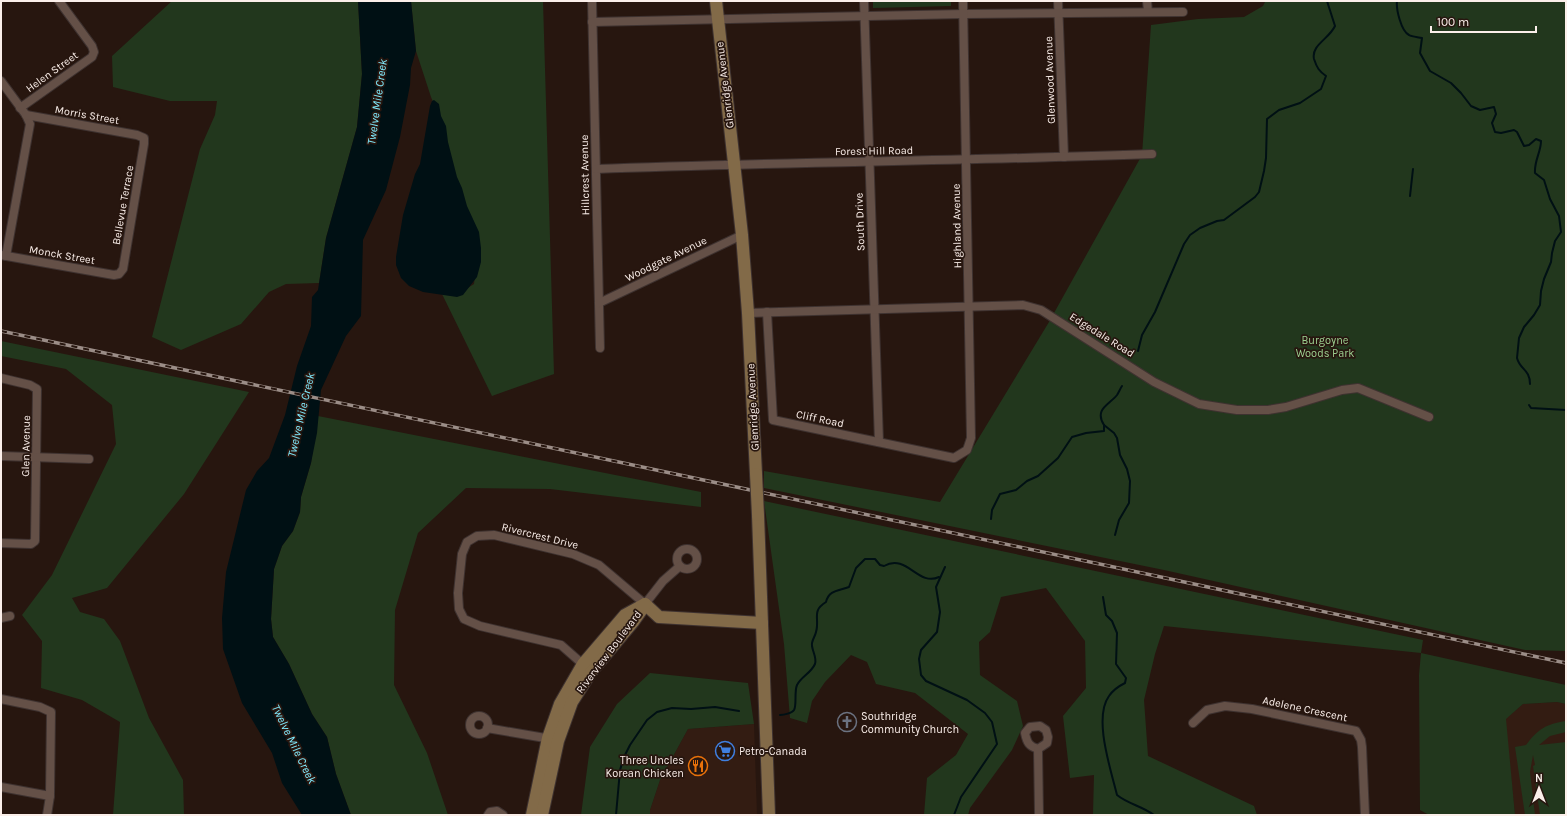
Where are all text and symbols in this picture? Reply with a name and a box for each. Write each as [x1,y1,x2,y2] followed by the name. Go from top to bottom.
[1431,8,1536,34] scale bar
[1437,15,1469,29] text: 100 m
[1042,36,1058,124] street label: Glenwood Avenue
[713,41,737,129] street label: Glenridge Avenue
[23,49,81,95] street label: Helen Street
[364,57,390,146] water label: Twelve Mile Creek
[54,103,120,127] street label: Morris Street
[578,134,592,216] street label: Hillcrest Avenue
[835,144,913,158] street label: Forest Hill Road
[110,164,136,246] street label: Bellevue Terrace
[950,183,964,268] street label: Highland Avenue
[852,192,868,251] street label: South Drive
[623,234,709,284] street label: Woodgate Avenue
[28,243,96,267] street label: Monck Street
[1067,310,1137,360] street label: Edgedale Road
[1296,334,1354,360] park label: Burgoyne Woods Park
[744,363,762,451] street label: Glenridge Avenue
[284,370,318,459] water label: Twelve Mile Creek
[795,408,845,430] street label: Cliff Road
[19,415,33,477] street label: Glen Avenue
[500,520,580,552] street label: Rivercrest Drive
[574,608,644,696] street label: Riverview Boulevard
[1261,694,1349,724] street label: Adelene Crescent
[269,702,320,787] water label: Twelve Mile Creek
[861,710,959,736] place label: Southridge Community Church
[836,711,858,733] church icon: Southridge Community Church
[714,740,736,762] supermarket icon: Petro-Canada
[739,745,807,758] place label: Petro-Canada
[606,754,684,780] place label: Three Uncles Korean Chicken
[687,755,709,777] restaurant icon: Three Uncles Korean Chicken
[1519,768,1559,808] north arrow
[1535,772,1543,785] text: N

